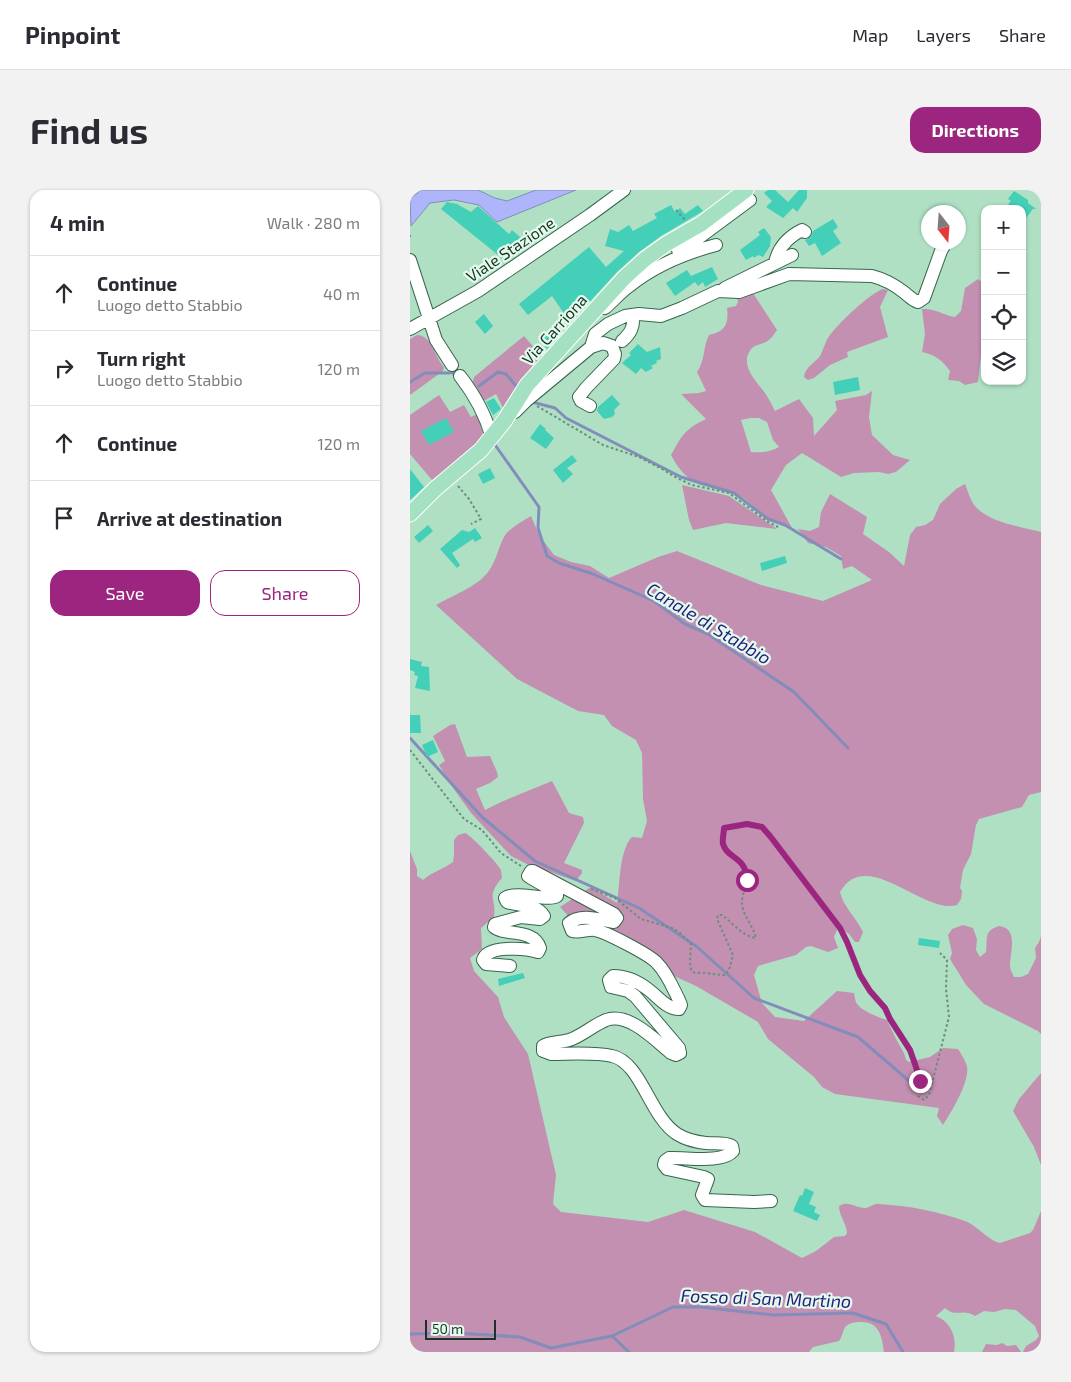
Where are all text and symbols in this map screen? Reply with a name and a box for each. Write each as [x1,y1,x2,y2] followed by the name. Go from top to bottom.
[25,20,120,49] text: Pinpoint
[852,24,888,46] text: Map
[916,24,971,46] text: Layers
[999,24,1046,46] text: Share
[910,107,1041,153] button: Directions
[30,109,148,151] text: Find us
[921,205,966,250] north arrow
[981,205,1026,385] map controls
[981,205,1026,250] button: +
[50,210,105,235] text: 4 min
[267,213,360,232] text: Walk · 280 m
[462,213,558,285] street label: Viale Stazione
[981,250,1026,295] button: −
[97,272,177,295] text: Continue
[50,279,78,307] icon: ahead
[323,284,360,303] text: 40 m
[518,290,590,368] street label: Via Carriona
[97,295,243,314] text: Luogo detto Stabbio
[981,295,1026,340] button: locate
[981,340,1026,385] button: layers
[97,347,185,370] text: Turn right
[50,354,78,382] icon: right
[317,359,360,378] text: 120 m
[97,370,243,389] text: Luogo detto Stabbio
[50,429,78,457] icon: ahead
[97,432,177,455] text: Continue
[317,434,360,453] text: 120 m
[50,504,78,532] icon: arrive
[97,507,282,530] text: Arrive at destination
[50,570,200,616] button: Save
[210,570,360,616] button: Share
[643,577,775,669] water label: Canale di Stabbio
[736,869,759,892] route start
[909,1070,932,1093] route end
[680,1284,852,1312] water label: Fosso di San Martino
[425,1317,496,1340] scale bar
[432,1320,463,1337] text: 50 m

